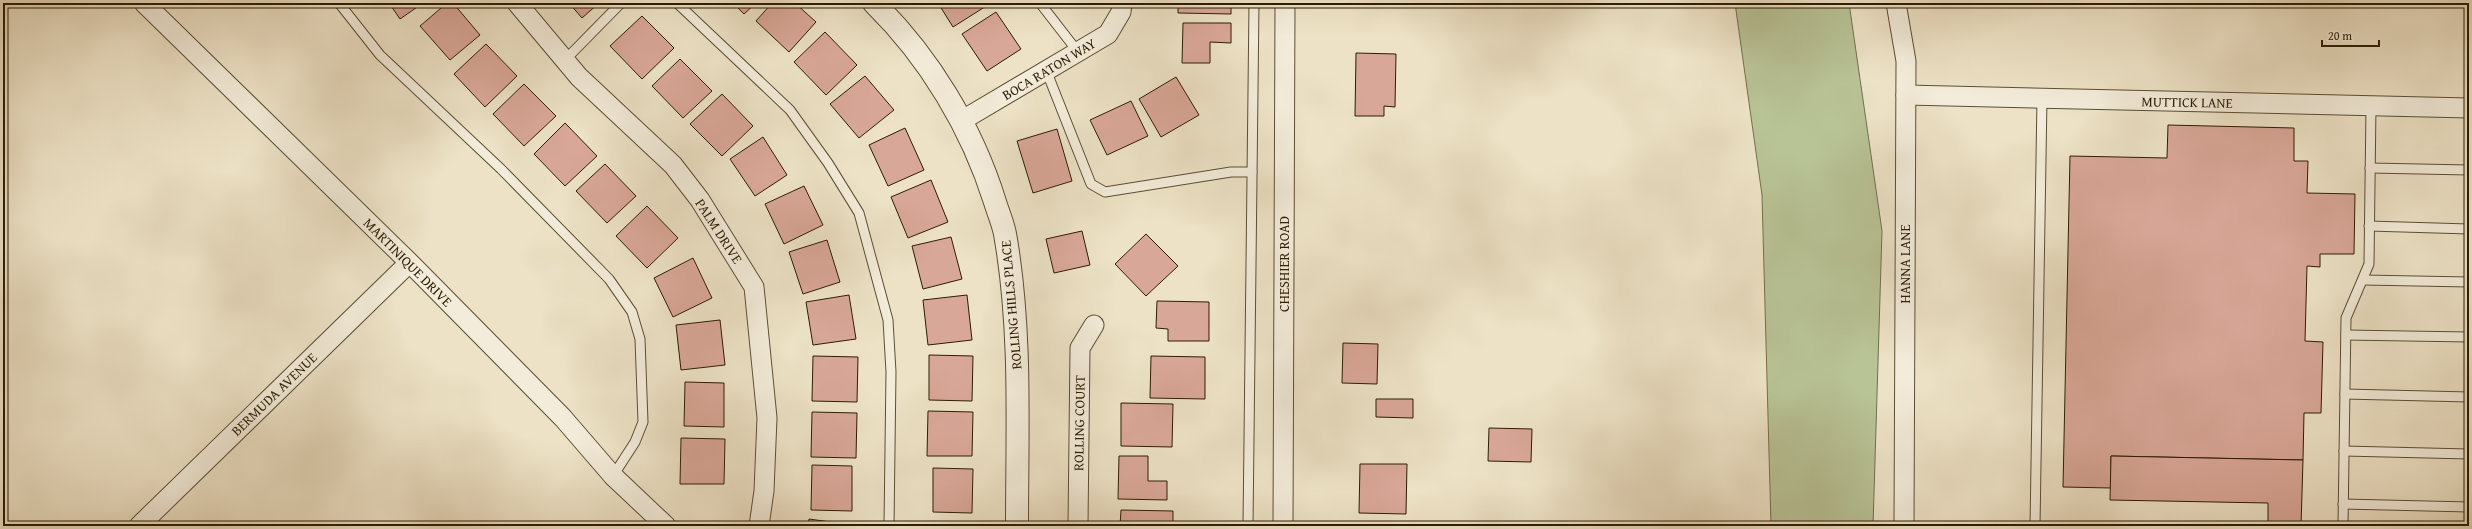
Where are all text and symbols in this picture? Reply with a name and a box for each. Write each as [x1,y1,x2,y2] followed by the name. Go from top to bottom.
[2322,22,2379,48] scale bar
[2328,27,2352,44] text: 20 m
[998,33,1100,105] street label: BOCA RATON WAY
[2141,91,2233,113] street label: MUTTICK LANE
[691,195,747,267] street label: PALM DRIVE
[359,213,457,311] street label: MARTINIQUE DRIVE
[1274,216,1294,312] street label: CHESHIER ROAD
[1895,224,1915,304] street label: HANNA LANE
[995,240,1027,370] street label: ROLLING HILLS PLACE
[227,348,321,440] street label: BERMUDA AVENUE
[1068,375,1090,471] street label: ROLLING COURT

